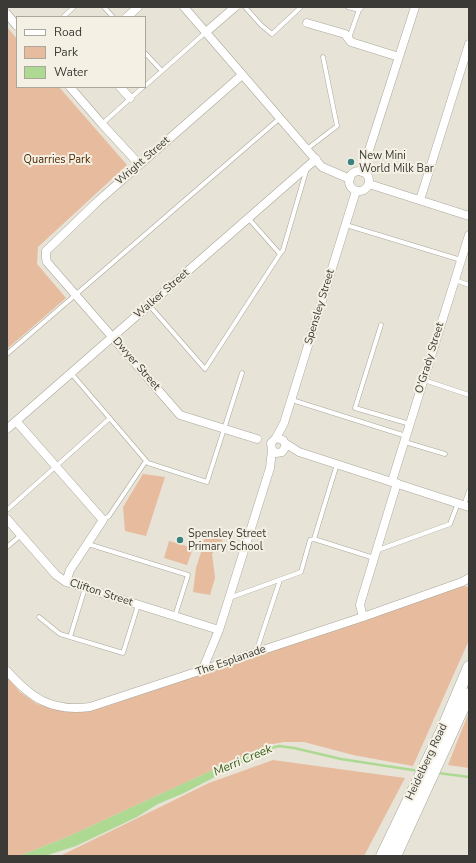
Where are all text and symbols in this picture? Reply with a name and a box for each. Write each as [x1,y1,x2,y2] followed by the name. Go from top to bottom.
[16,16,146,88] legend
[54,24,82,40] text: Road
[54,44,78,60] text: Park
[54,64,88,80] text: Water
[113,134,173,188] street label: Wright Street
[359,149,434,175] place label: New Mini World Milk Bar
[24,153,90,167] park label: Quarries Park
[346,157,356,167] marker: New Mini World Milk Bar
[132,267,192,321] street label: Walker Street
[302,268,338,346] street label: Spensley Street
[413,321,447,395] street label: O'Grady Street
[109,335,163,393] street label: Dwyer Street
[188,527,266,553] place label: Spensley Street Primary School
[175,535,185,545] marker: Spensley Street Primary School
[68,577,134,609] street label: Clifton Street
[194,643,268,679] street label: The Esplanade
[403,721,451,803] street label: Heidelberg Road
[212,742,274,780] water label: Merri Creek

